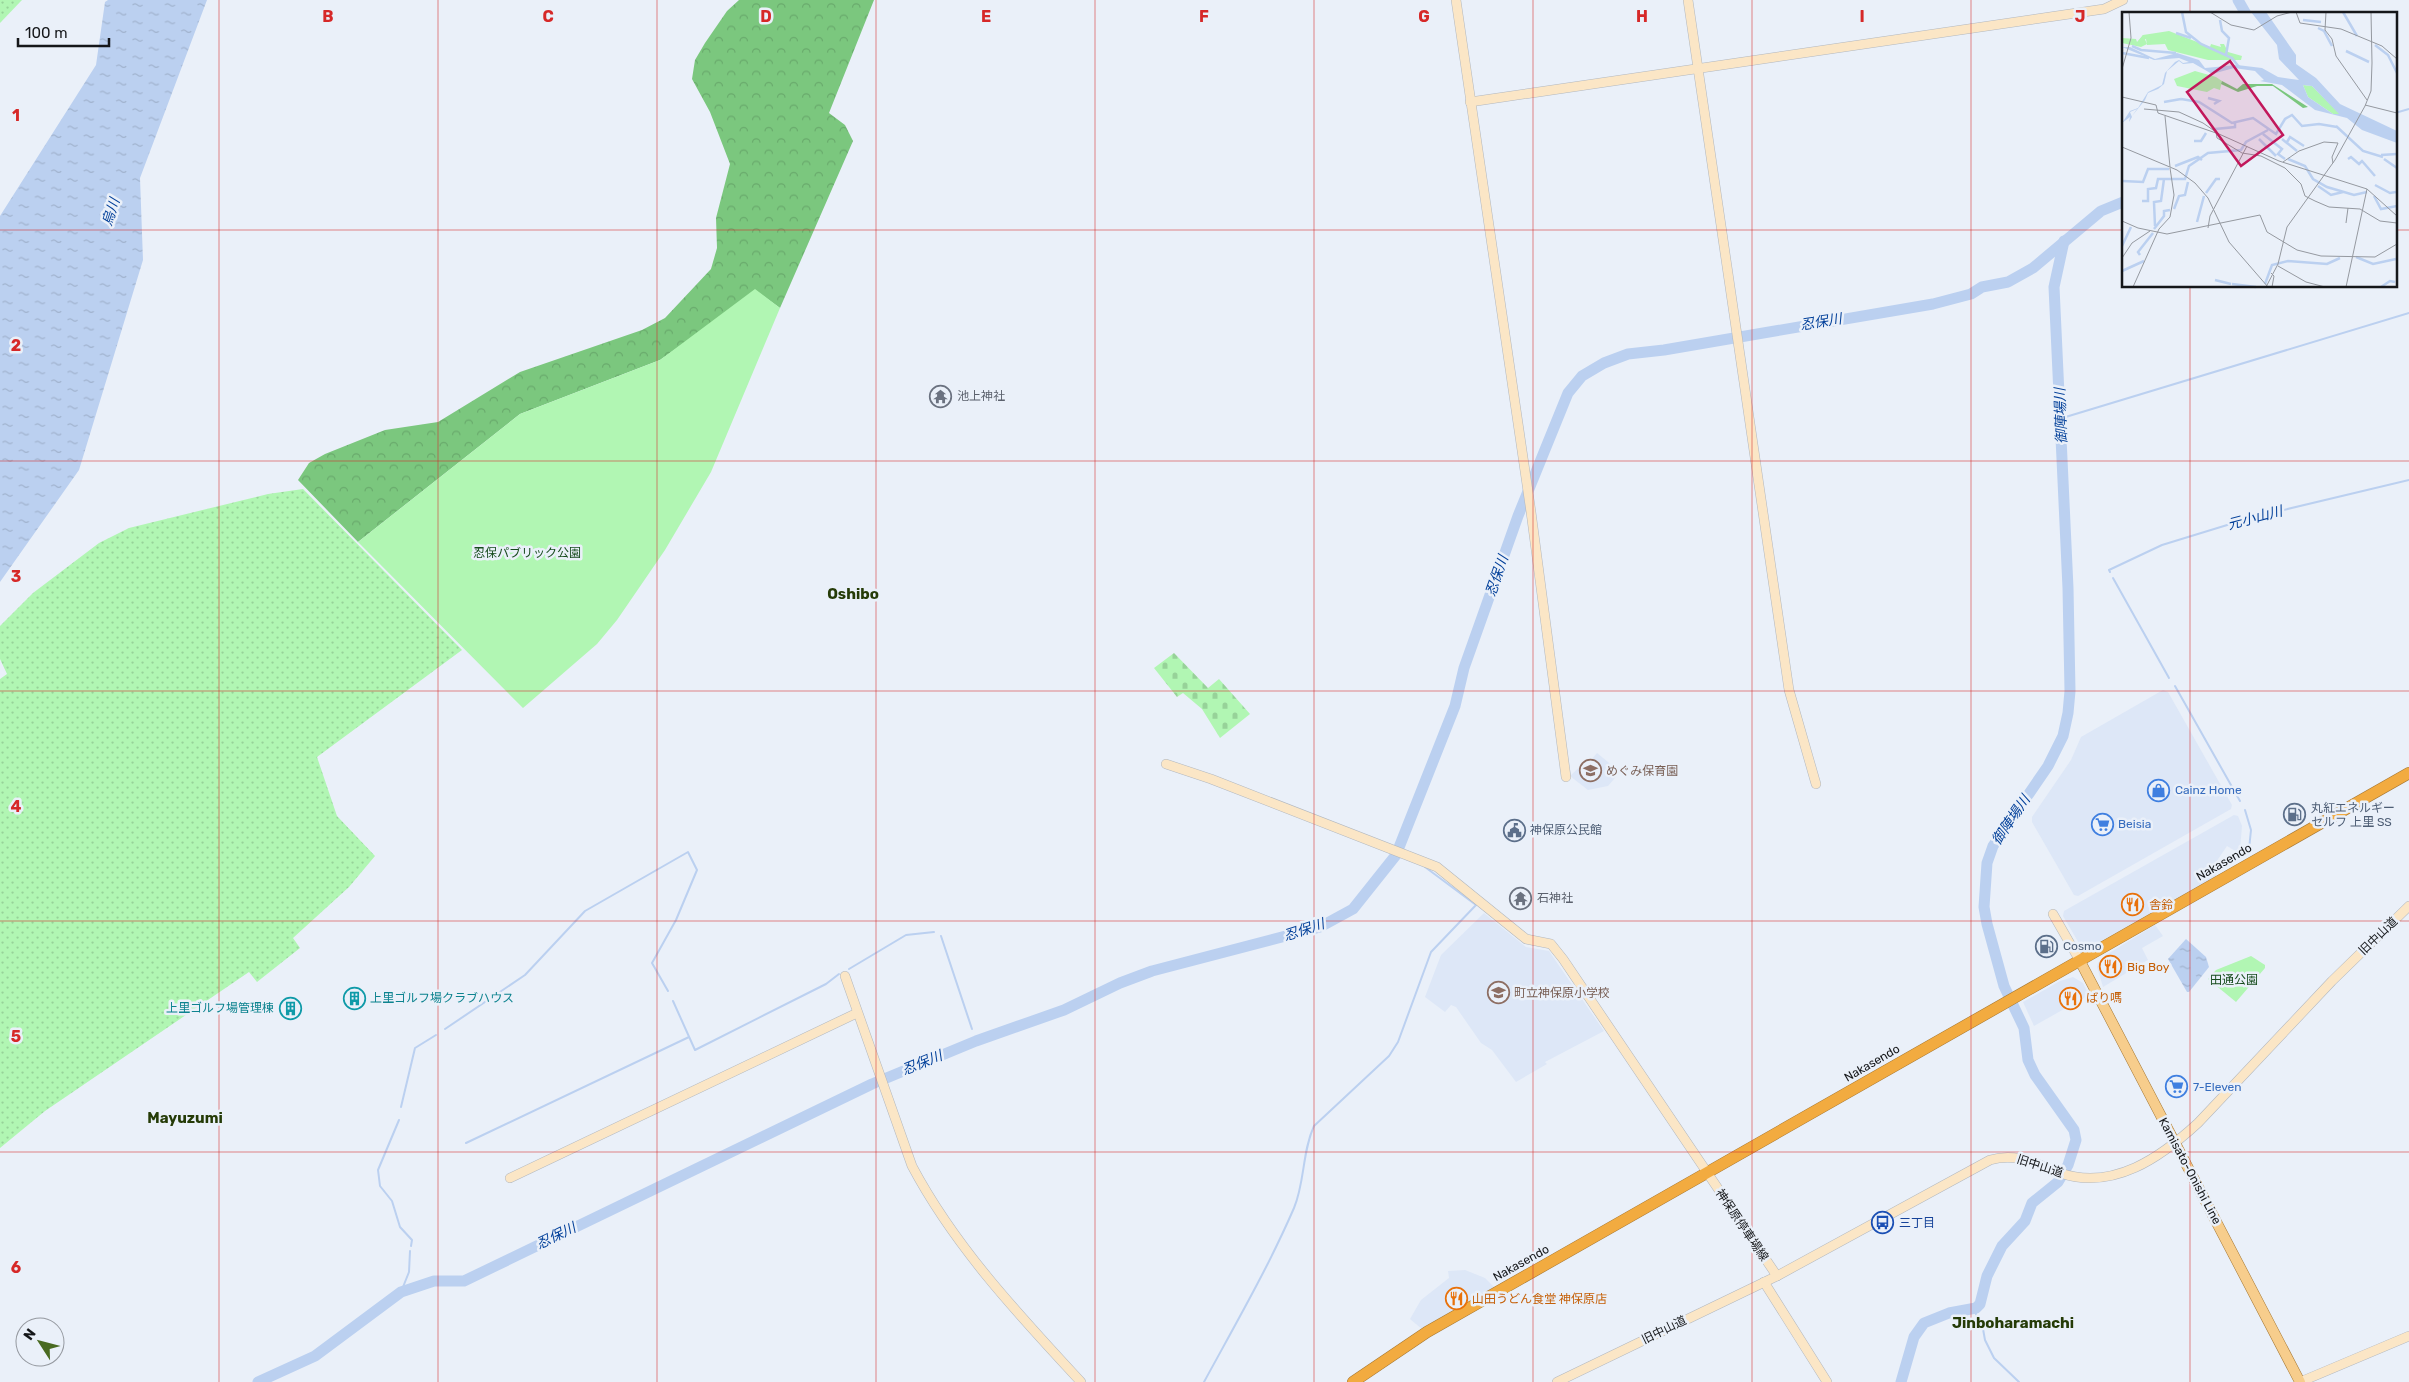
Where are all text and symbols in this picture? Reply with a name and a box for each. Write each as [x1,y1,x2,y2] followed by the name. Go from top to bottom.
[322,7,334,26] text: B
[542,7,554,26] text: C
[760,7,772,26] text: D
[981,7,991,26] text: E
[1199,7,1209,26] text: F
[1418,7,1430,26] text: G
[1636,7,1648,26] text: H
[1859,7,1865,26] text: I
[2075,7,2085,26] text: J
[2122,12,2396,288] inset map
[18,15,109,47] scale bar
[25,24,67,42] text: 100 m
[12,106,20,125] text: 1
[99,194,124,228] water label: 烏川
[1799,310,1845,334] water label: 忍保川
[11,336,21,355] text: 2
[929,384,953,408] temple icon: 池上神社
[2051,386,2070,444] water label: 御陣場川
[957,389,1005,403] place label: 池上神社
[2226,502,2286,533] water label: 元小山川
[473,546,581,560] park label: 忍保パブリック公園
[1482,551,1513,599] water label: 忍保川
[11,567,21,586] text: 3
[827,585,879,603] district label: Oshibo
[1578,759,1602,783] school or university icon: めぐみ保育園
[1606,764,1678,778] place label: めぐみ保育園
[2147,778,2171,802] shop icon: Cainz Home
[2175,783,2242,797] place label: Cainz Home
[1988,790,2035,848] water label: 御陣場川
[11,797,22,816] text: 4
[2311,801,2395,829] place label: 丸紅エネルギー セルフ 上里 SS
[2283,803,2307,827] fuel station icon: 丸紅エネルギー セルフ 上里 SS
[2090,812,2114,836] supermarket icon: Beisia
[2118,817,2151,831] place label: Beisia
[1502,818,1526,842] public building icon: 神保原公民館
[1530,823,1602,837] place label: 神保原公民館
[2194,840,2254,884] street label: Nakasendo
[1509,886,1533,910] temple icon: 石神社
[1537,891,1573,905] place label: 石神社
[2121,893,2145,917] restaurant icon: 舎鈴
[2149,898,2173,912] place label: 舎鈴
[2356,914,2400,958] street label: 旧中山道
[1281,915,1329,945] water label: 忍保川
[2035,934,2059,958] fuel station icon: Cosmo
[2063,939,2102,953] place label: Cosmo
[2099,955,2123,979] restaurant icon: Big Boy
[2127,960,2170,974] place label: Big Boy
[2210,973,2258,987] park label: 田通公園
[1486,981,1510,1005] school or university icon: 町立神保原小学校
[342,986,366,1010] building icon: 上里ゴルフ場クラブハウス
[1514,986,1610,1000] place label: 町立神保原小学校
[2058,986,2082,1010] restaurant icon: ばり嗎
[370,991,514,1005] place label: 上里ゴルフ場クラブハウス
[2086,991,2122,1005] place label: ばり嗎
[278,996,302,1020] building icon: 上里ゴルフ場管理棟
[166,1001,274,1015] place label: 上里ゴルフ場管理棟
[11,1027,21,1046] text: 5
[1842,1041,1902,1085] street label: Nakasendo
[899,1047,947,1079] water label: 忍保川
[2165,1075,2189,1099] supermarket icon: 7-Eleven
[2193,1080,2242,1094] place label: 7-Eleven
[147,1109,223,1127] district label: Mayuzumi
[2156,1115,2224,1227] street label: Kamisato-Onishi Line
[2015,1152,2065,1180] street label: 旧中山道
[1713,1186,1771,1264] street label: 神保原停車場線
[1871,1211,1895,1235] bus stop icon: 三丁目
[1899,1216,1935,1230] place label: 三丁目
[533,1218,580,1253] water label: 忍保川
[1491,1242,1552,1284] street label: Nakasendo
[11,1258,21,1277] text: 6
[1444,1287,1468,1311] restaurant icon: 山田うどん食堂 神保原店
[1472,1292,1607,1306] place label: 山田うどん食堂 神保原店
[1639,1313,1689,1347] street label: 旧中山道
[1952,1314,2074,1332] district label: Jinboharamachi
[15,1317,65,1367] north arrow
[20,1326,40,1344] text: N

